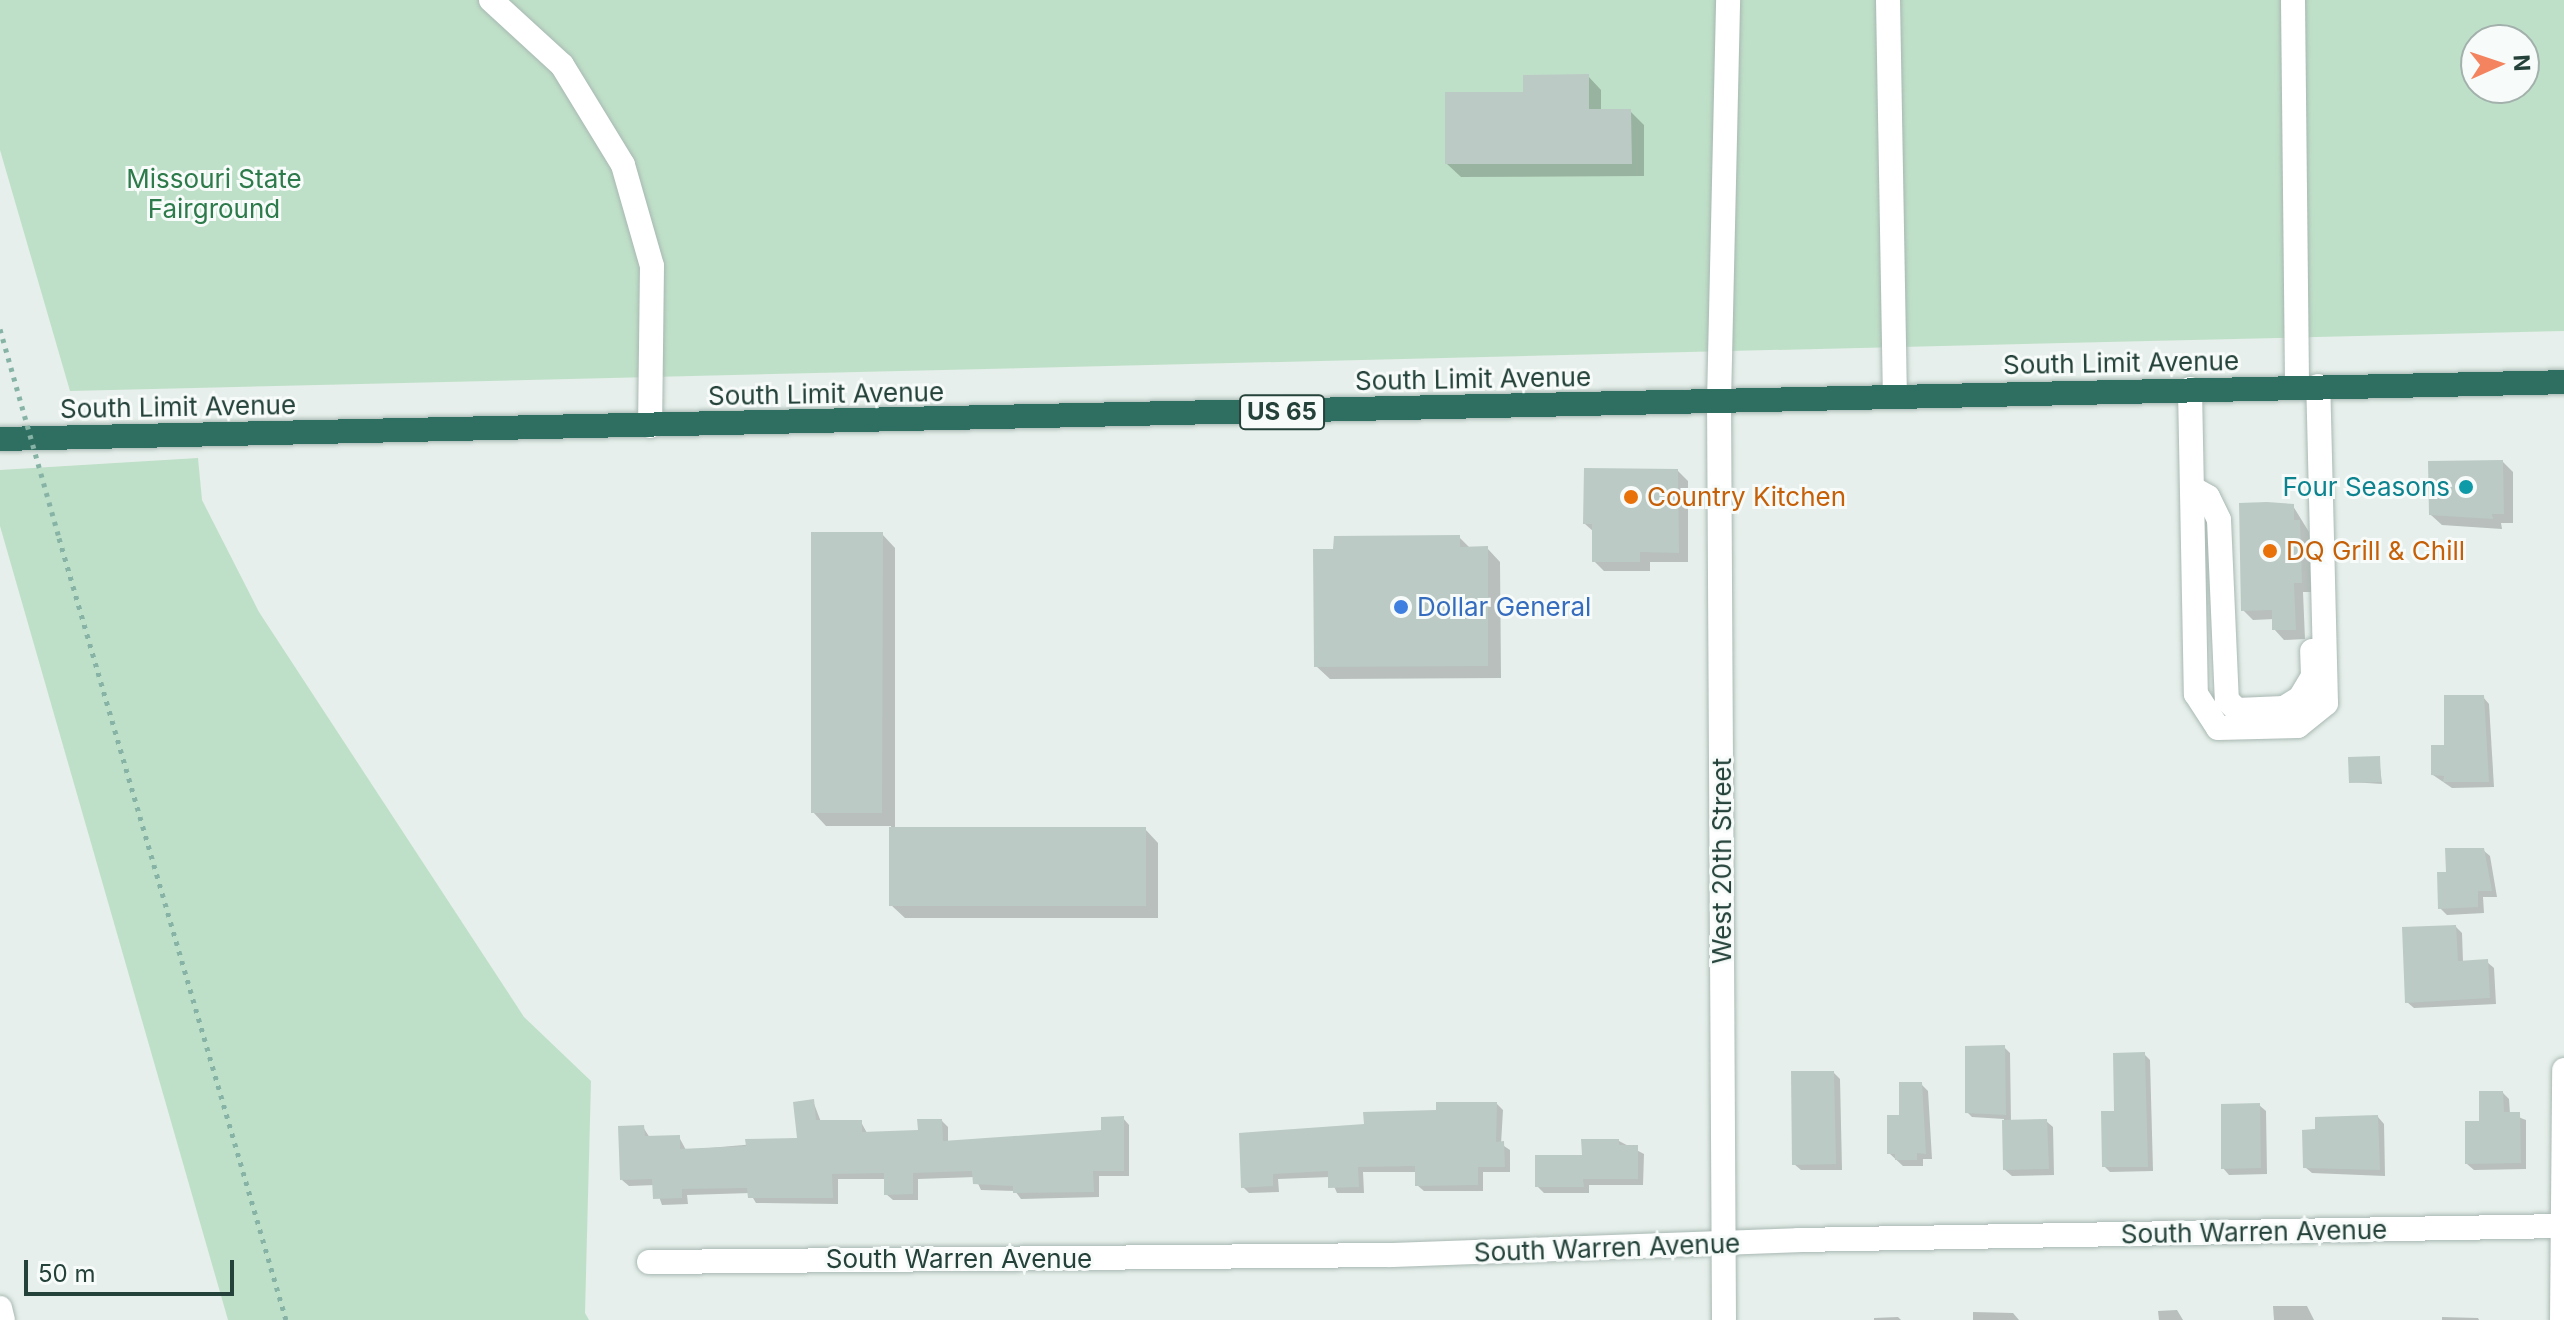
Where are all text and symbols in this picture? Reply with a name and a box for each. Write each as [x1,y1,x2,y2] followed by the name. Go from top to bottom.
[2460,24,2540,104] north arrow
[2509,54,2535,72] text: N
[126,163,302,224] park label: Missouri State Fairground
[2003,345,2239,381] street label: South Limit Avenue
[1355,361,1591,397] street label: South Limit Avenue
[708,376,944,412] street label: South Limit Avenue
[60,389,296,425] street label: South Limit Avenue
[1238,392,1326,432] road number: US 65
[2283,471,2450,503] place label: Four Seasons
[2457,478,2475,496] marker: Four Seasons
[1647,481,1846,513] place label: Country Kitchen
[1622,488,1640,506] marker: Country Kitchen
[2286,535,2465,567] place label: DQ Grill & Chill
[2261,542,2279,560] marker: DQ Grill & Chill
[1417,591,1591,623] place label: Dollar General
[1392,598,1410,616] marker: Dollar General
[1706,758,1738,964] street label: West 20th Street
[2121,1214,2387,1250] street label: South Warren Avenue
[1473,1228,1741,1268] street label: South Warren Avenue
[826,1243,1092,1275] street label: South Warren Avenue
[28,1244,238,1294] scale bar
[38,1259,96,1288] text: 50 m

